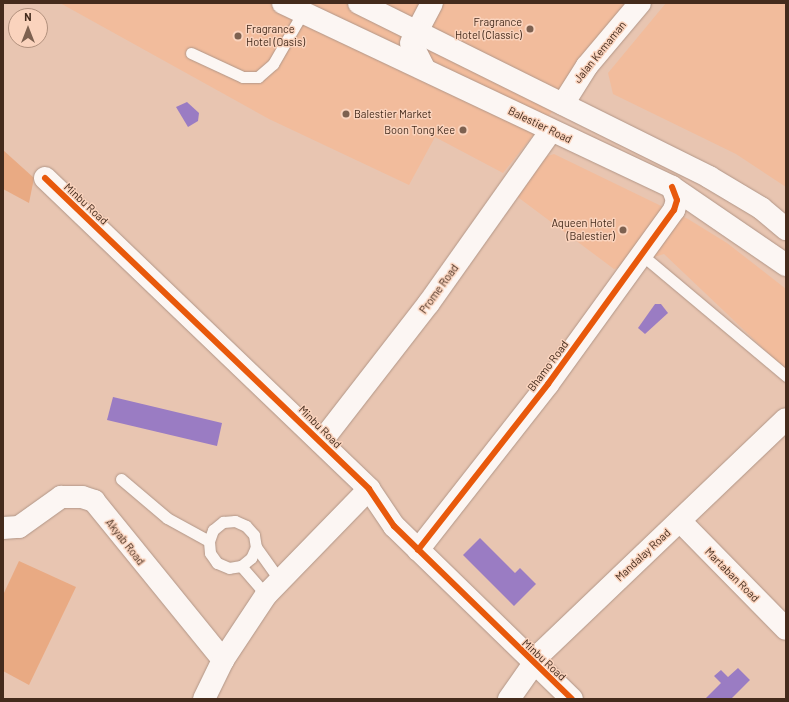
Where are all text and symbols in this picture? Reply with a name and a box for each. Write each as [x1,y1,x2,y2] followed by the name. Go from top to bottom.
[8,8,48,48] north arrow
[24,10,32,23] text: N
[455,16,522,42] place label: Fragrance Hotel (Classic)
[571,18,629,86] street label: Jalan Kemaman
[246,23,305,49] place label: Fragrance Hotel (Oasis)
[525,24,535,34] marker: Fragrance Hotel (Classic)
[233,31,243,41] marker: Fragrance Hotel (Oasis)
[506,104,574,146] street label: Balestier Road
[354,107,431,121] place label: Balestier Market
[341,109,351,119] marker: Balestier Market
[384,123,455,137] place label: Boon Tong Kee
[458,125,468,135] marker: Boon Tong Kee
[61,180,111,228] street label: Minbu Road
[551,217,615,243] place label: Aqueen Hotel (Balestier)
[618,225,628,235] marker: Aqueen Hotel (Balestier)
[417,262,461,316] street label: Prome Road
[525,338,571,394] street label: Bhamo Road
[296,403,344,451] street label: Minbu Road
[103,516,147,568] street label: Akyab Road
[613,526,673,584] street label: Mandalay Road
[702,545,762,605] street label: Martaban Road
[519,636,569,684] street label: Minbu Road

